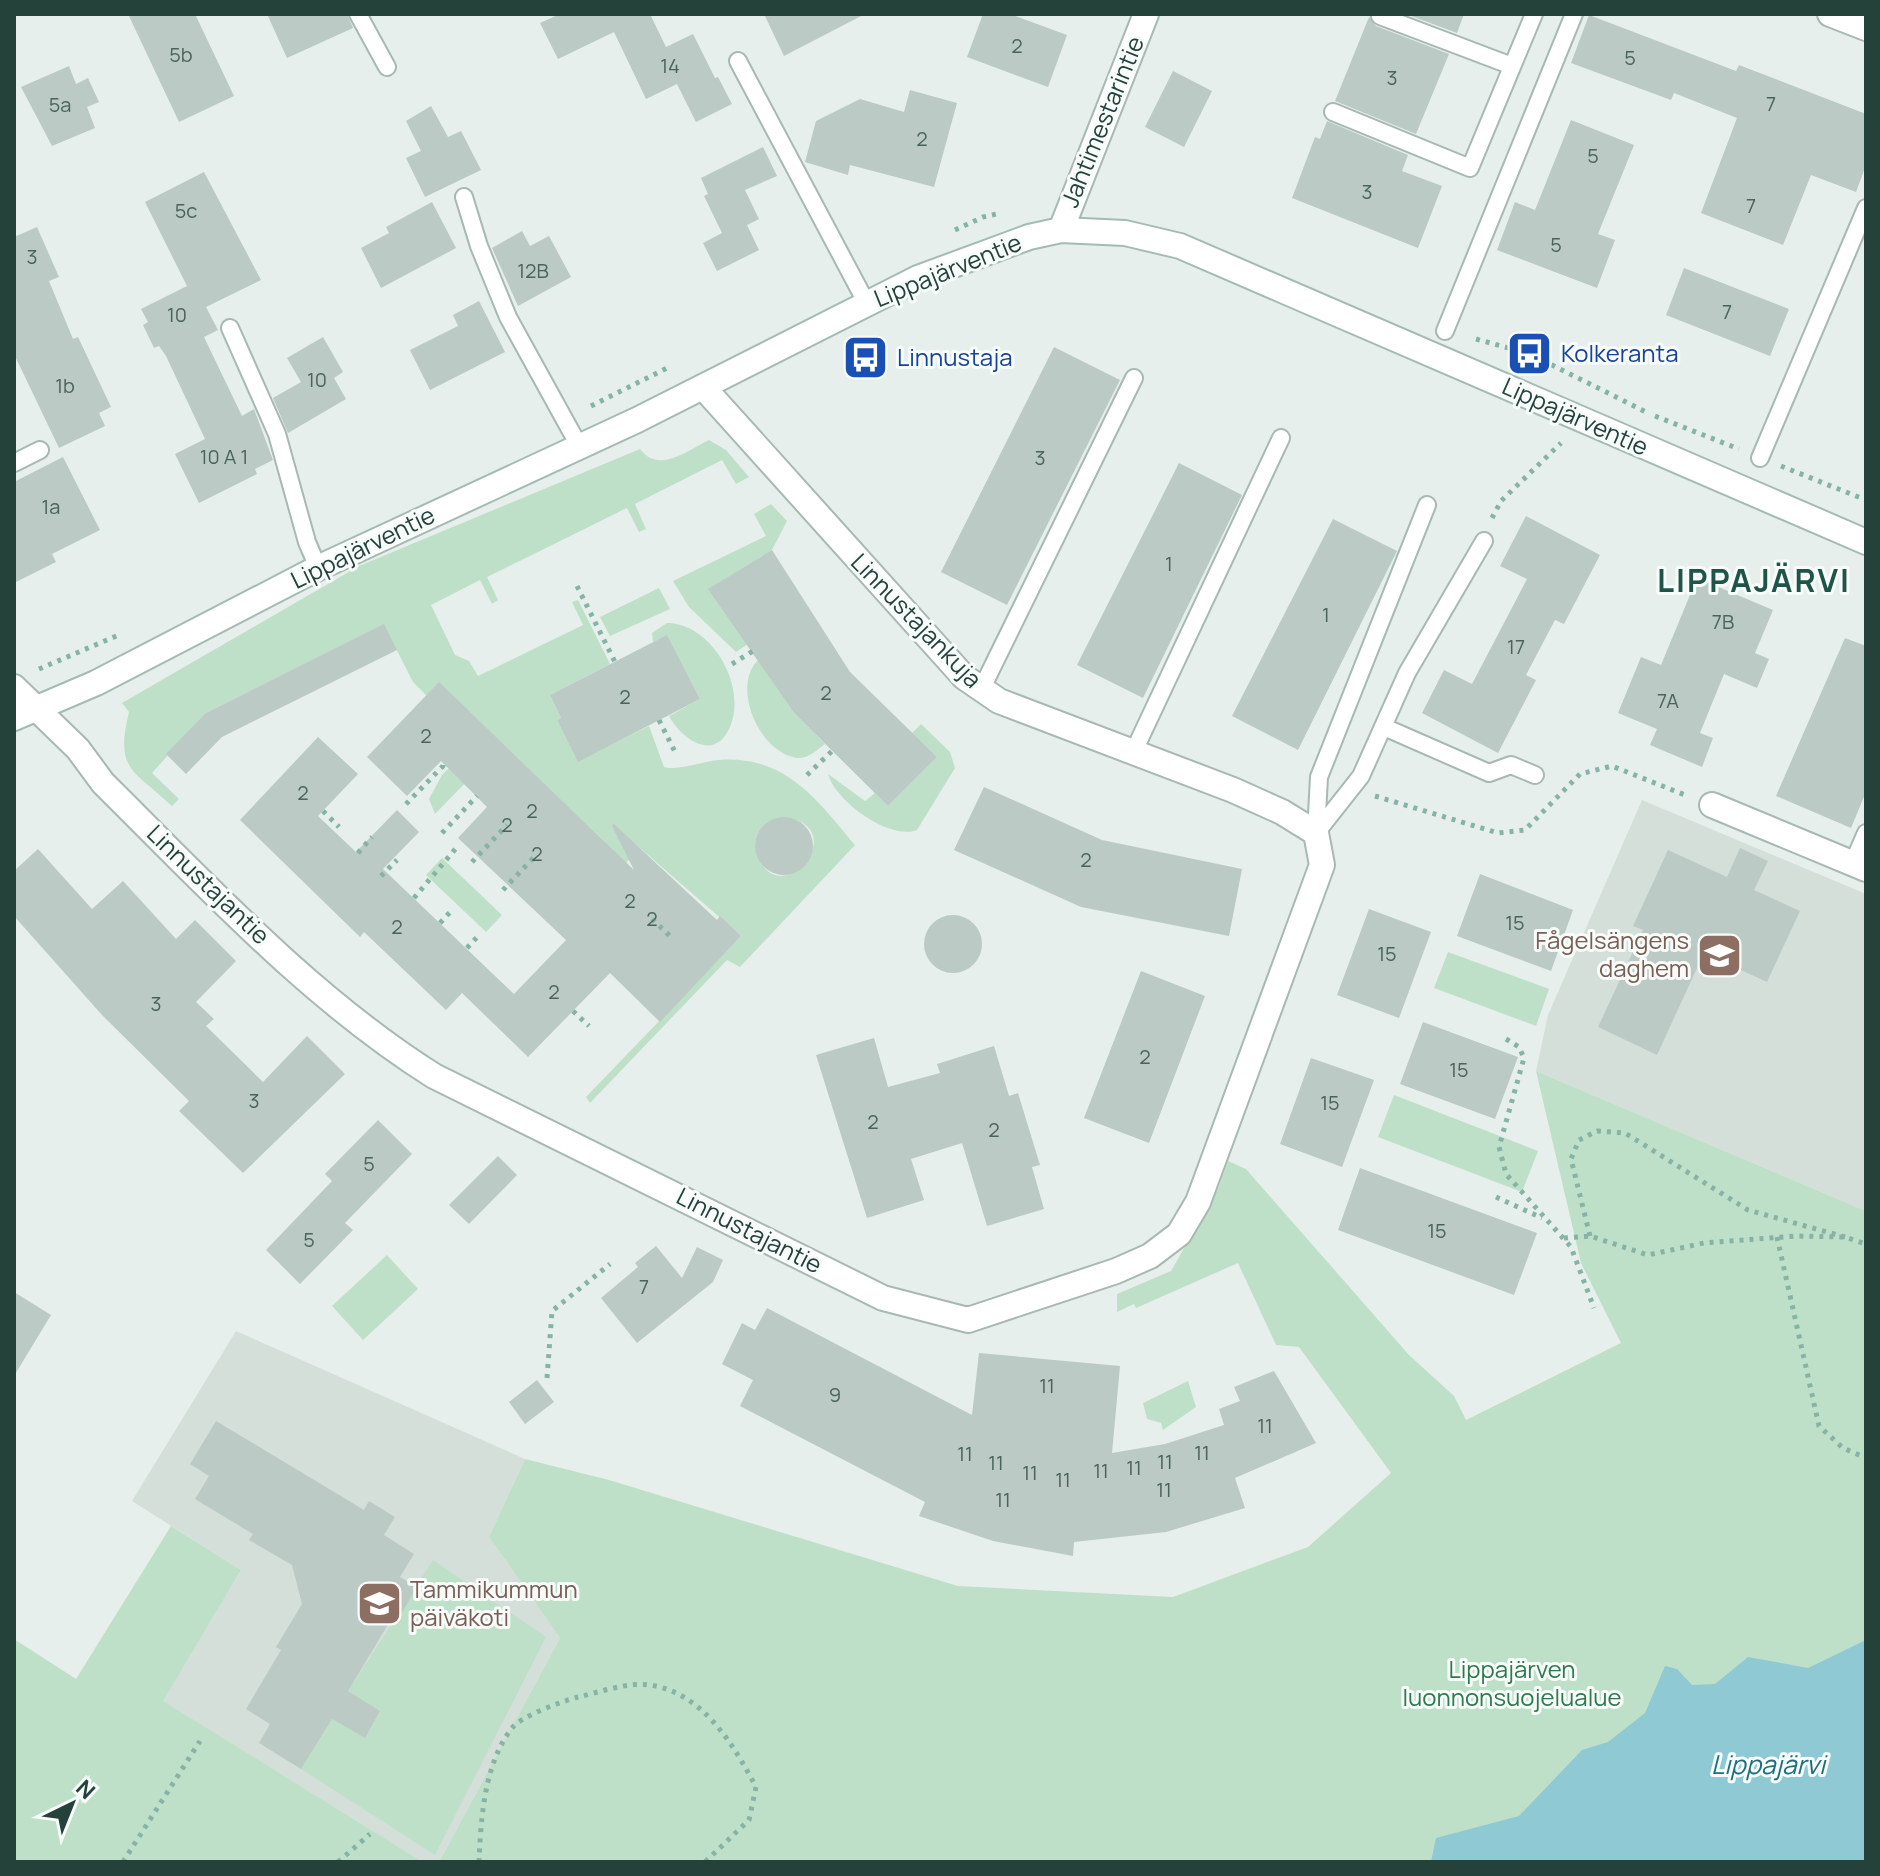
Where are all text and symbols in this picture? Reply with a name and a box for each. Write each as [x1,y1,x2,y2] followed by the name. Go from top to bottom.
[1052,31,1151,212] street label: Jahtimestarintie
[1011,32,1023,59] house number: 2
[169,41,193,68] house number: 5b
[1624,44,1636,71] house number: 5
[660,52,680,79] house number: 14
[1386,64,1398,91] house number: 3
[1766,90,1776,117] house number: 7
[49,91,71,118] house number: 5a
[916,125,928,152] house number: 2
[1587,142,1599,169] house number: 5
[1361,178,1373,205] house number: 3
[1746,192,1756,219] house number: 7
[175,197,197,224] house number: 5c
[869,225,1026,314] street label: Lippajärventie
[1550,231,1562,258] house number: 5
[26,243,38,270] house number: 3
[517,257,549,284] house number: 12B
[1722,298,1732,325] house number: 7
[167,301,187,328] house number: 10
[1506,330,1554,378] bus stop icon: Kolkeranta
[842,334,890,382] bus stop icon: Linnustaja
[1561,336,1678,369] place label: Kolkeranta
[897,340,1013,373] place label: Linnustaja
[307,366,327,393] house number: 10
[1497,369,1654,463] street label: Lippajärventie
[55,372,75,399] house number: 1b
[200,443,248,470] house number: 10 A 1
[1034,444,1046,471] house number: 3
[42,493,60,520] house number: 1a
[285,498,440,596] street label: Lippajärventie
[844,545,990,694] street label: Linnustajankuja
[1165,550,1173,577] house number: 1
[1657,558,1851,602] district label: LIPPAJÄRVI
[1322,601,1330,628] house number: 1
[1712,608,1734,635] house number: 7B
[1507,633,1525,660] house number: 17
[820,679,832,706] house number: 2
[619,683,631,710] house number: 2
[1657,687,1679,714] house number: 7A
[420,722,432,749] house number: 2
[297,779,309,806] house number: 2
[526,797,538,824] house number: 2
[501,811,513,838] house number: 2
[140,817,278,951] street label: Linnustajantie
[531,840,543,867] house number: 2
[1080,846,1092,873] house number: 2
[624,887,636,914] house number: 2
[646,905,658,932] house number: 2
[1505,909,1525,936] house number: 15
[391,913,403,940] house number: 2
[1535,923,1689,984] place label: Fågelsängens daghem
[1696,931,1744,979] school or university icon: Fågelsängens daghem
[1377,940,1397,967] house number: 15
[548,978,560,1005] house number: 2
[150,990,162,1017] house number: 3
[1139,1043,1151,1070] house number: 2
[1449,1056,1469,1083] house number: 15
[248,1087,260,1114] house number: 3
[1320,1089,1340,1116] house number: 15
[867,1108,879,1135] house number: 2
[988,1116,1000,1143] house number: 2
[363,1150,375,1177] house number: 5
[671,1179,828,1280] street label: Linnustajantie
[1427,1217,1447,1244] house number: 15
[303,1226,315,1253] house number: 5
[639,1273,649,1300] house number: 7
[1039,1372,1055,1399] house number: 11
[829,1381,841,1408] house number: 9
[1257,1412,1273,1439] house number: 11
[1194,1439,1210,1466] house number: 11
[957,1440,973,1467] house number: 11
[1157,1448,1173,1475] house number: 11
[988,1449,1004,1476] house number: 11
[1126,1454,1142,1481] house number: 11
[1093,1457,1109,1484] house number: 11
[1022,1459,1038,1486] house number: 11
[1055,1466,1071,1493] house number: 11
[1156,1476,1172,1503] house number: 11
[995,1486,1011,1513] house number: 11
[410,1572,578,1633] place label: Tammikummun päiväkoti
[355,1580,403,1628] school or university icon: Tammikummun päiväkoti
[1402,1652,1622,1713] park label: Lippajärven luonnonsuojelualue
[1711,1746,1828,1782] water label: Lippajärvi
[32,1764,112,1844] north arrow
[70,1773,102,1806] text: N

